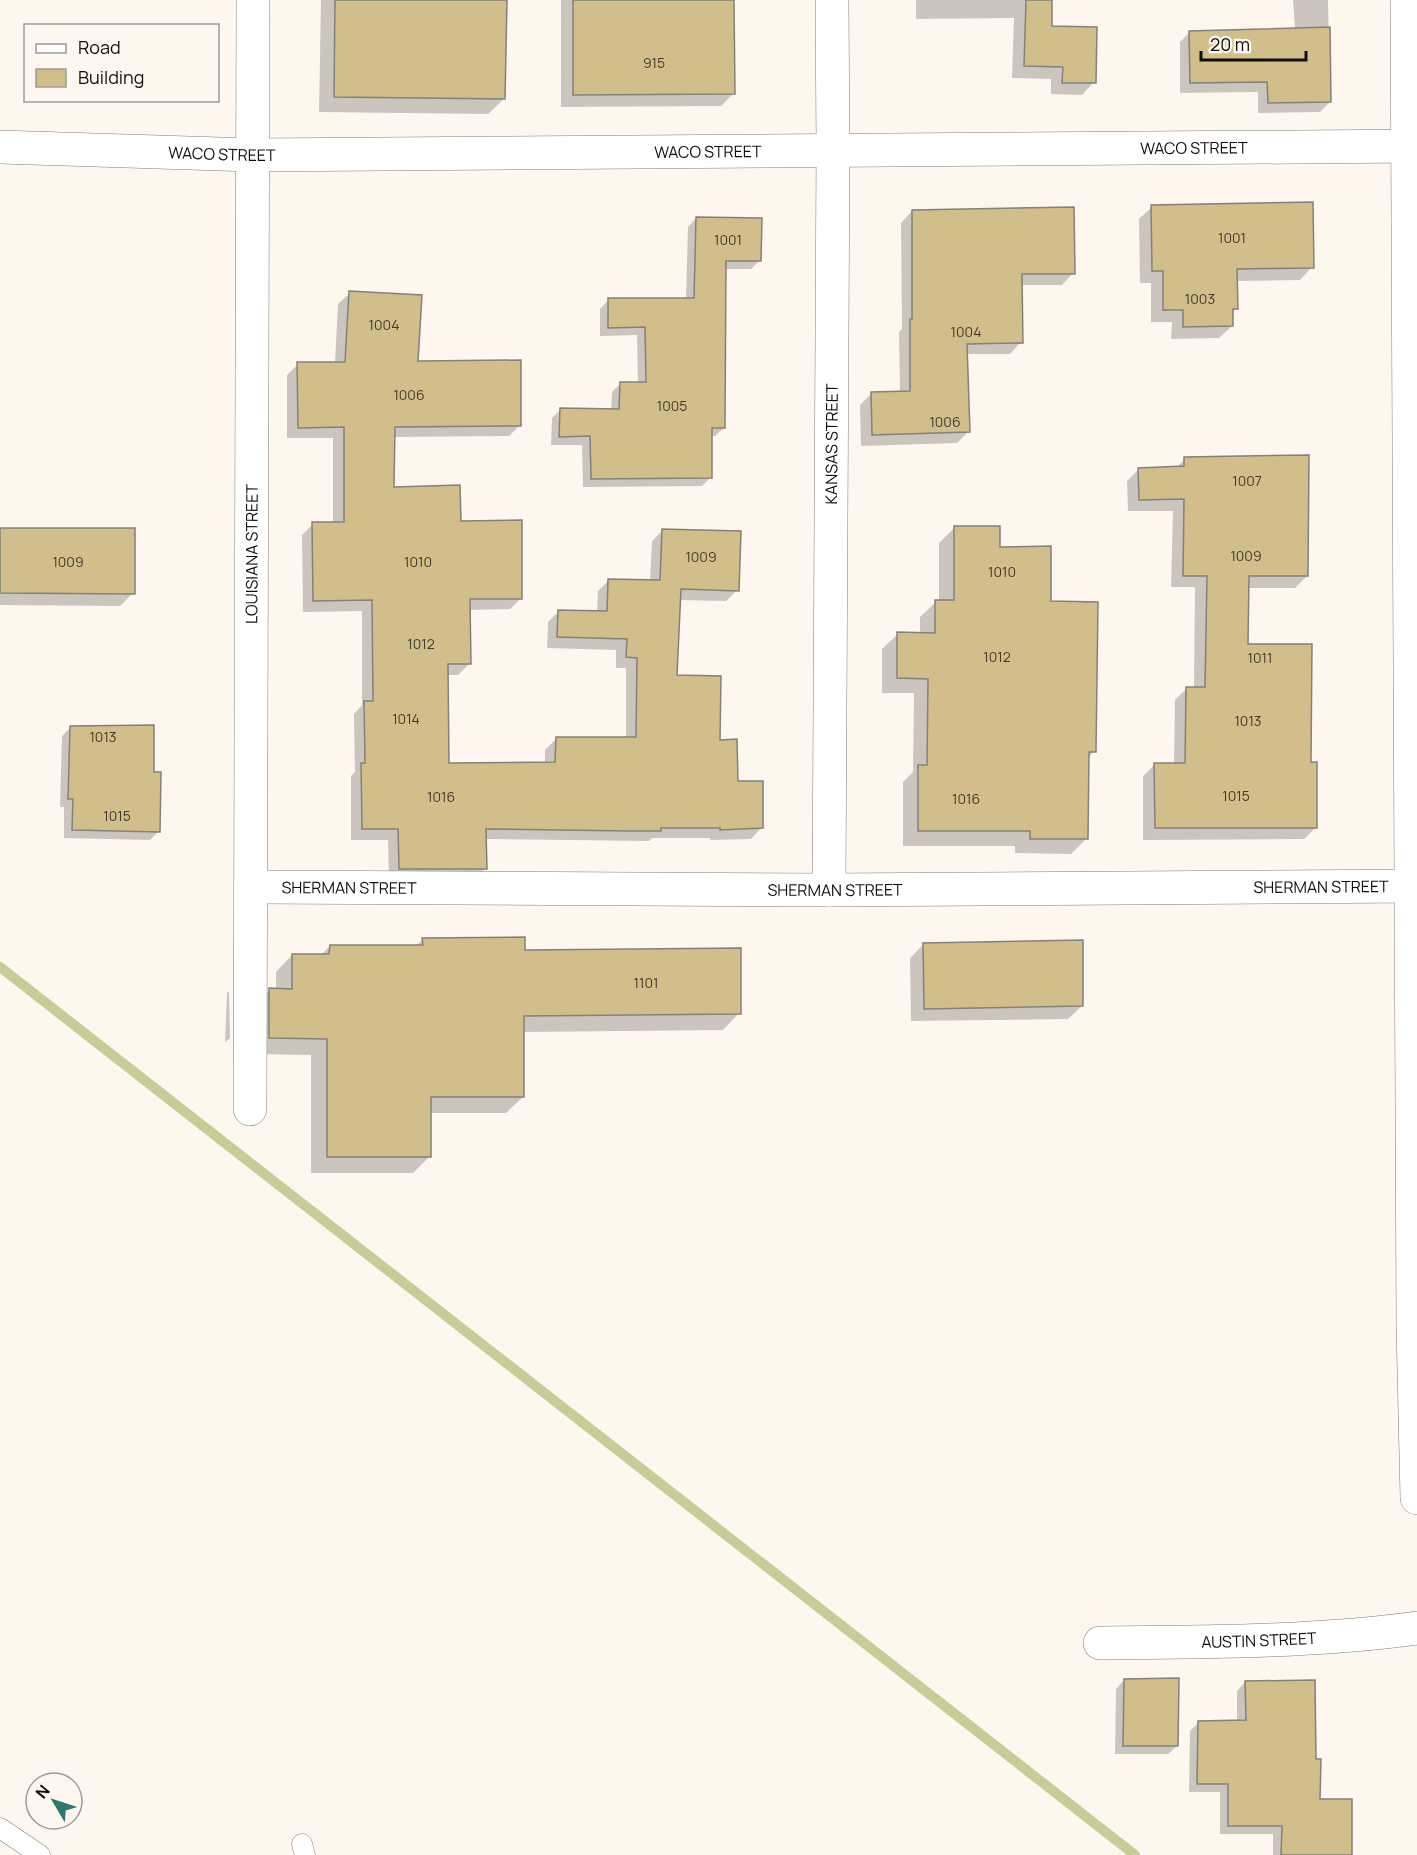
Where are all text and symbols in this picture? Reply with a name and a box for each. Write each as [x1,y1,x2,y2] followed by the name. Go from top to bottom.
[24,24,219,102] legend
[1201,24,1306,62] scale bar
[1210,32,1250,56] text: 20 m
[78,35,121,59] text: Road
[643,53,665,72] house number: 915
[78,65,144,89] text: Building
[1140,136,1248,159] street label: WACO STREET
[654,140,762,163] street label: WACO STREET
[168,141,276,166] street label: WACO STREET
[1218,228,1246,247] house number: 1001
[714,230,742,249] house number: 1001
[1185,289,1215,308] house number: 1003
[369,315,399,334] house number: 1004
[951,322,981,341] house number: 1004
[820,383,843,504] street label: KANSAS STREET
[393,385,425,404] house number: 1006
[657,396,687,415] house number: 1005
[929,412,961,431] house number: 1006
[1232,471,1262,490] house number: 1007
[240,484,263,624] street label: LOUISIANA STREET
[1230,546,1262,565] house number: 1009
[685,547,717,566] house number: 1009
[52,552,84,571] house number: 1009
[404,552,432,571] house number: 1010
[988,562,1016,581] house number: 1010
[407,634,435,653] house number: 1012
[983,647,1011,666] house number: 1012
[1248,648,1272,667] house number: 1011
[392,709,420,728] house number: 1014
[1234,711,1262,730] house number: 1013
[89,727,117,746] house number: 1013
[1222,786,1250,805] house number: 1015
[427,787,455,806] house number: 1016
[952,789,980,808] house number: 1016
[103,806,131,825] house number: 1015
[1253,875,1389,898] street label: SHERMAN STREET
[281,876,417,899] street label: SHERMAN STREET
[767,878,903,901] street label: SHERMAN STREET
[634,973,658,992] house number: 1101
[1201,1627,1318,1653] street label: AUSTIN STREET
[24,1771,84,1831] north arrow
[30,1780,55,1803] text: N

